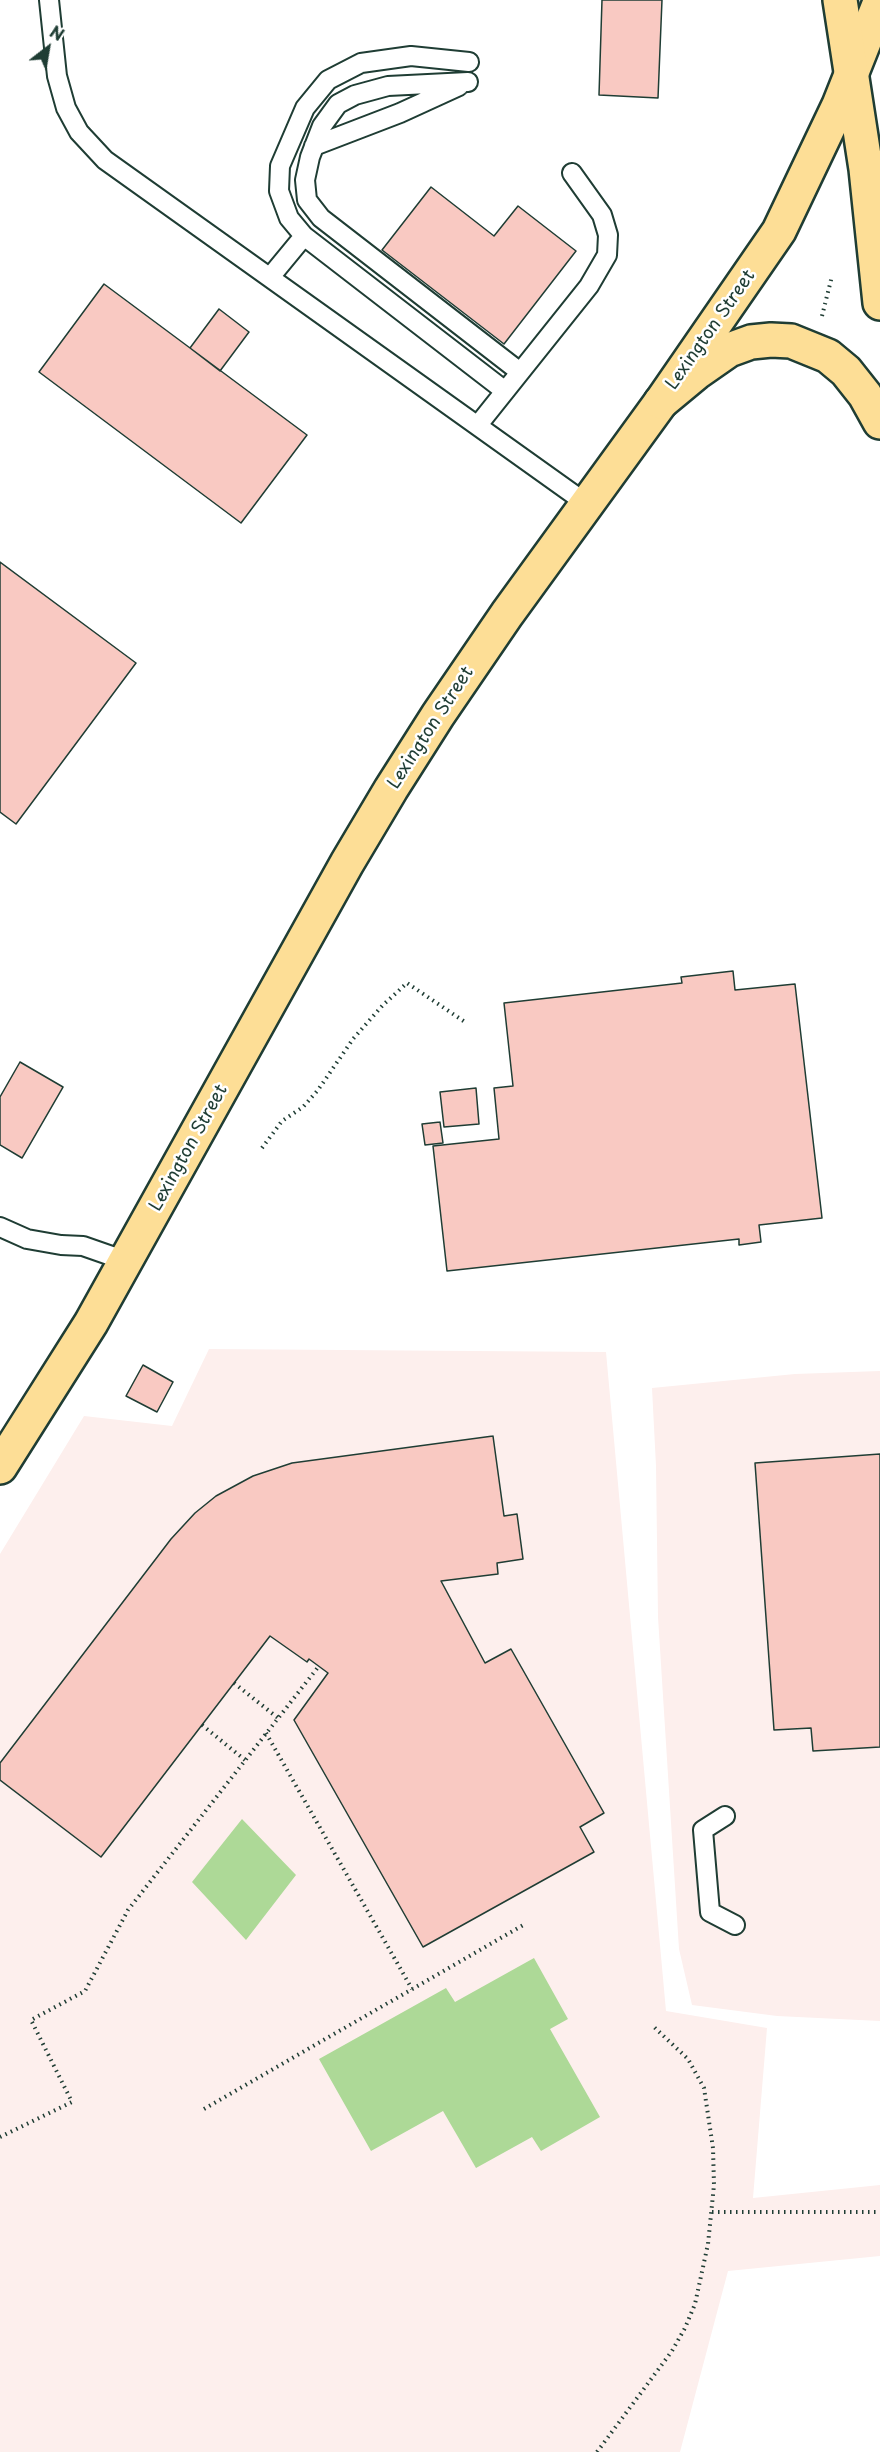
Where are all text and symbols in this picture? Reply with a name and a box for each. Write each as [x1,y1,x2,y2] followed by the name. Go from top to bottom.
[18,18,78,78] north arrow
[46,19,69,46] text: N
[662,266,760,394] street label: Lexington Street
[383,663,479,793] street label: Lexington Street
[145,1081,233,1215] street label: Lexington Street

